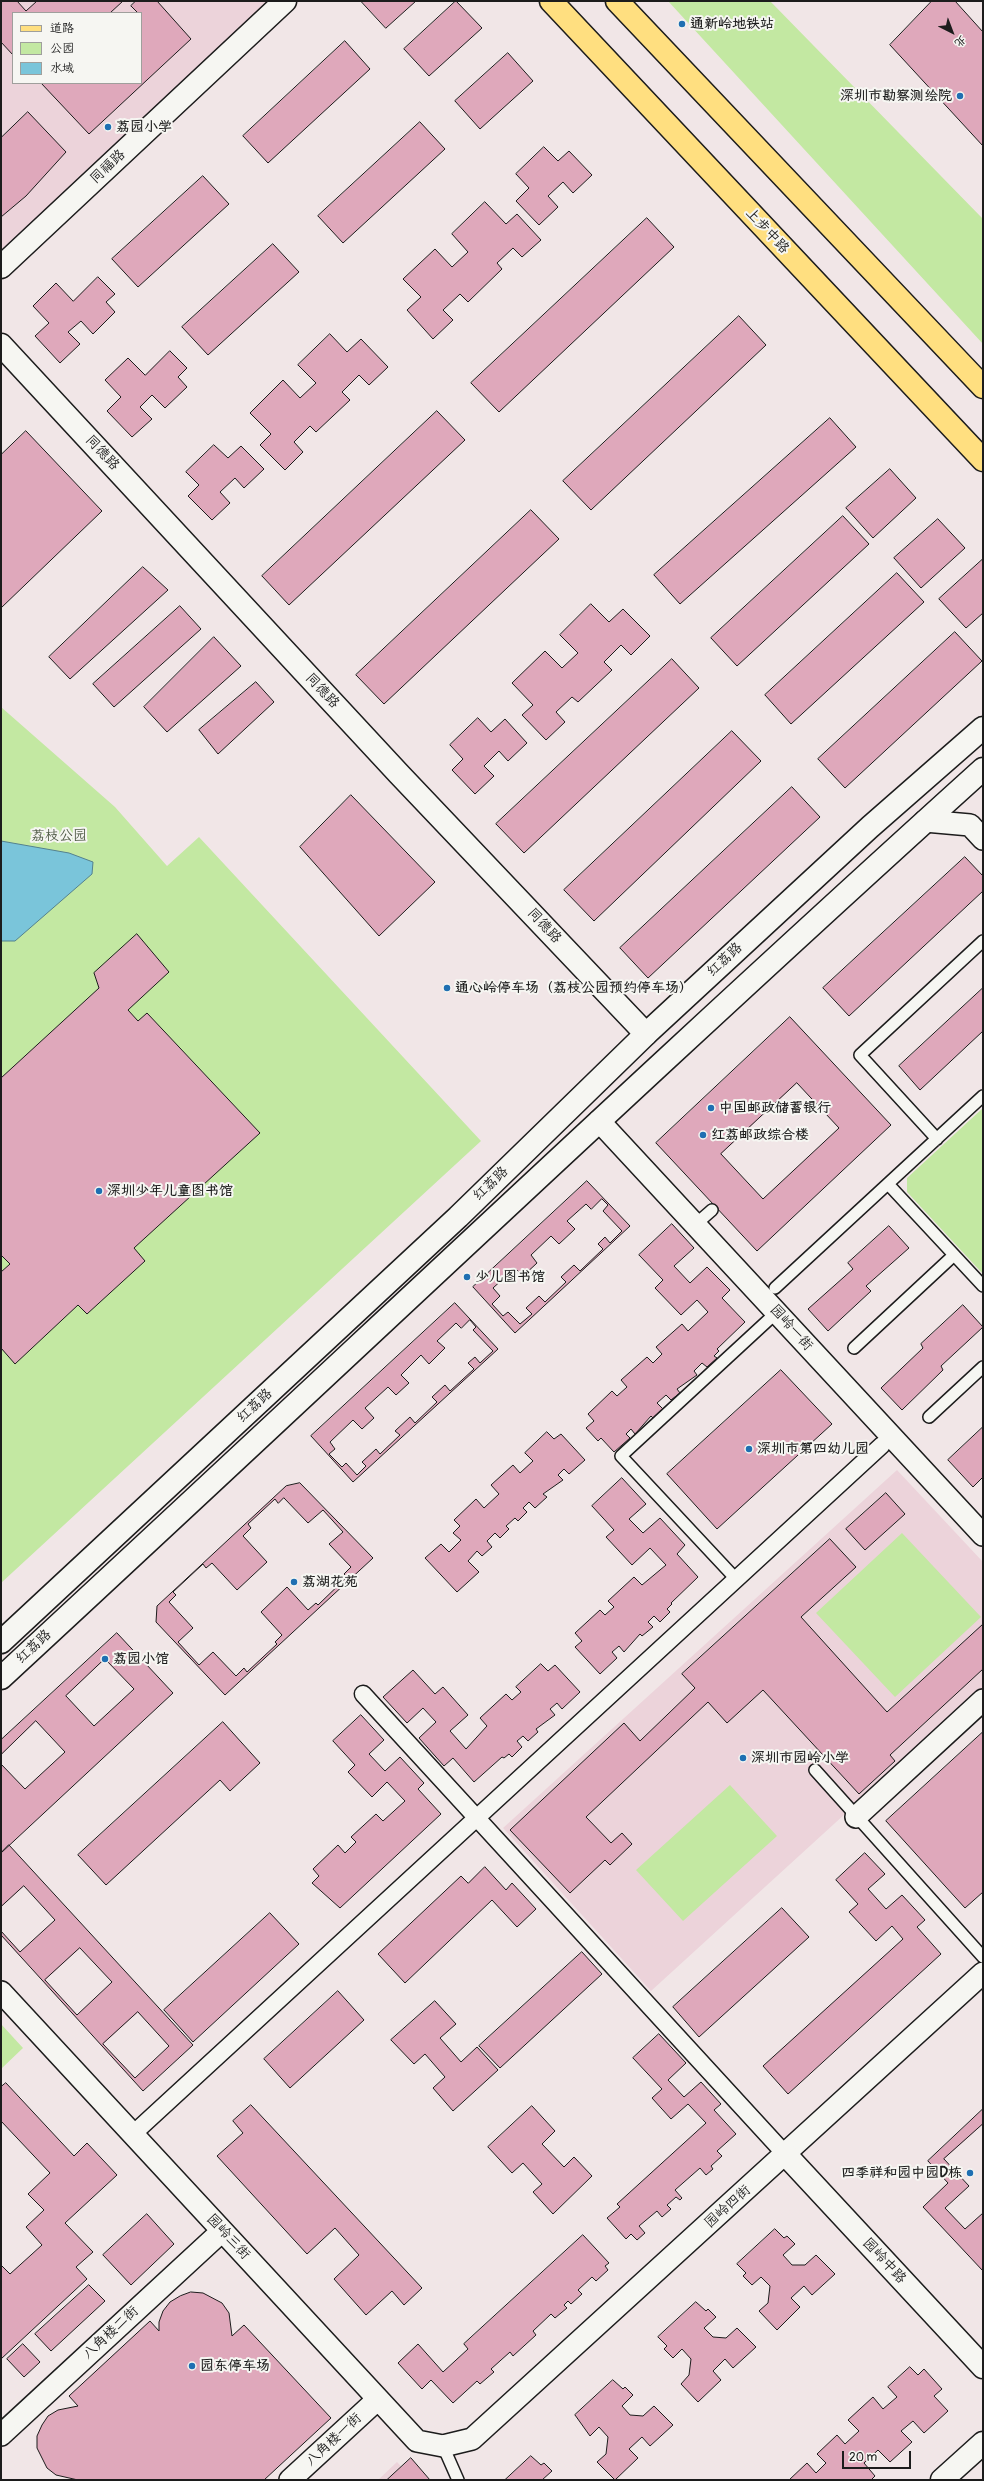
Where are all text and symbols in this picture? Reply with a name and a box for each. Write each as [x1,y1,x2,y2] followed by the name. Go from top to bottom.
[12,12,142,84] legend
[932,12,972,52] north arrow
[690,16,774,32] place label: 通新岭地铁站
[677,19,687,29] marker: 通新岭地铁站
[50,21,74,36] text: 道路
[952,33,969,50] text: 北
[50,41,74,56] text: 公园
[50,61,74,76] text: 水域
[840,88,952,104] place label: 深圳市勘察测绘院
[955,91,965,101] marker: 深圳市勘察测绘院
[116,119,172,135] place label: 荔园小学
[103,122,113,132] marker: 荔园小学
[87,147,129,187] street label: 同福路
[742,205,792,257] street label: 上步中路
[82,432,122,474] street label: 同德路
[302,670,342,712] street label: 同德路
[31,828,87,844] park label: 荔枝公园
[524,905,564,947] street label: 同德路
[704,940,746,980] street label: 红荔路
[455,980,693,996] place label: 通心岭停车场（荔枝公园预约停车场）
[442,983,452,993] marker: 通心岭停车场（荔枝公园预约停车场）
[719,1100,831,1116] place label: 中国邮政储蓄银行
[706,1103,716,1113] marker: 中国邮政储蓄银行
[711,1127,809,1143] place label: 红荔邮政综合楼
[698,1130,708,1140] marker: 红荔邮政综合楼
[470,1163,512,1205] street label: 红荔路
[107,1183,233,1199] place label: 深圳少年儿童图书馆
[94,1186,104,1196] marker: 深圳少年儿童图书馆
[475,1269,545,1285] place label: 少儿图书馆
[462,1272,472,1282] marker: 少儿图书馆
[766,1302,816,1354] street label: 园岭一街
[234,1386,276,1426] street label: 红荔路
[757,1441,869,1457] place label: 深圳市第四幼儿园
[744,1444,754,1454] marker: 深圳市第四幼儿园
[302,1574,358,1590] place label: 荔湖花苑
[289,1577,299,1587] marker: 荔湖花苑
[13,1627,55,1667] street label: 红荔路
[113,1651,169,1667] place label: 荔园小馆
[100,1654,110,1664] marker: 荔园小馆
[751,1750,849,1766] place label: 深圳市园岭小学
[738,1753,748,1763] marker: 深圳市园岭小学
[841,2165,962,2181] place label: 四季祥和园中园D栋
[965,2168,975,2178] marker: 四季祥和园中园D栋
[702,2182,754,2232] street label: 园岭四街
[203,2211,253,2263] street label: 园岭三街
[859,2235,909,2287] street label: 园岭中路
[80,2303,142,2363] street label: 八角楼二街
[200,2358,270,2374] place label: 园东停车场
[187,2361,197,2371] marker: 园东停车场
[303,2410,365,2470] street label: 八角楼一街
[844,2443,913,2469] scale bar
[849,2450,877,2465] text: 20 m

